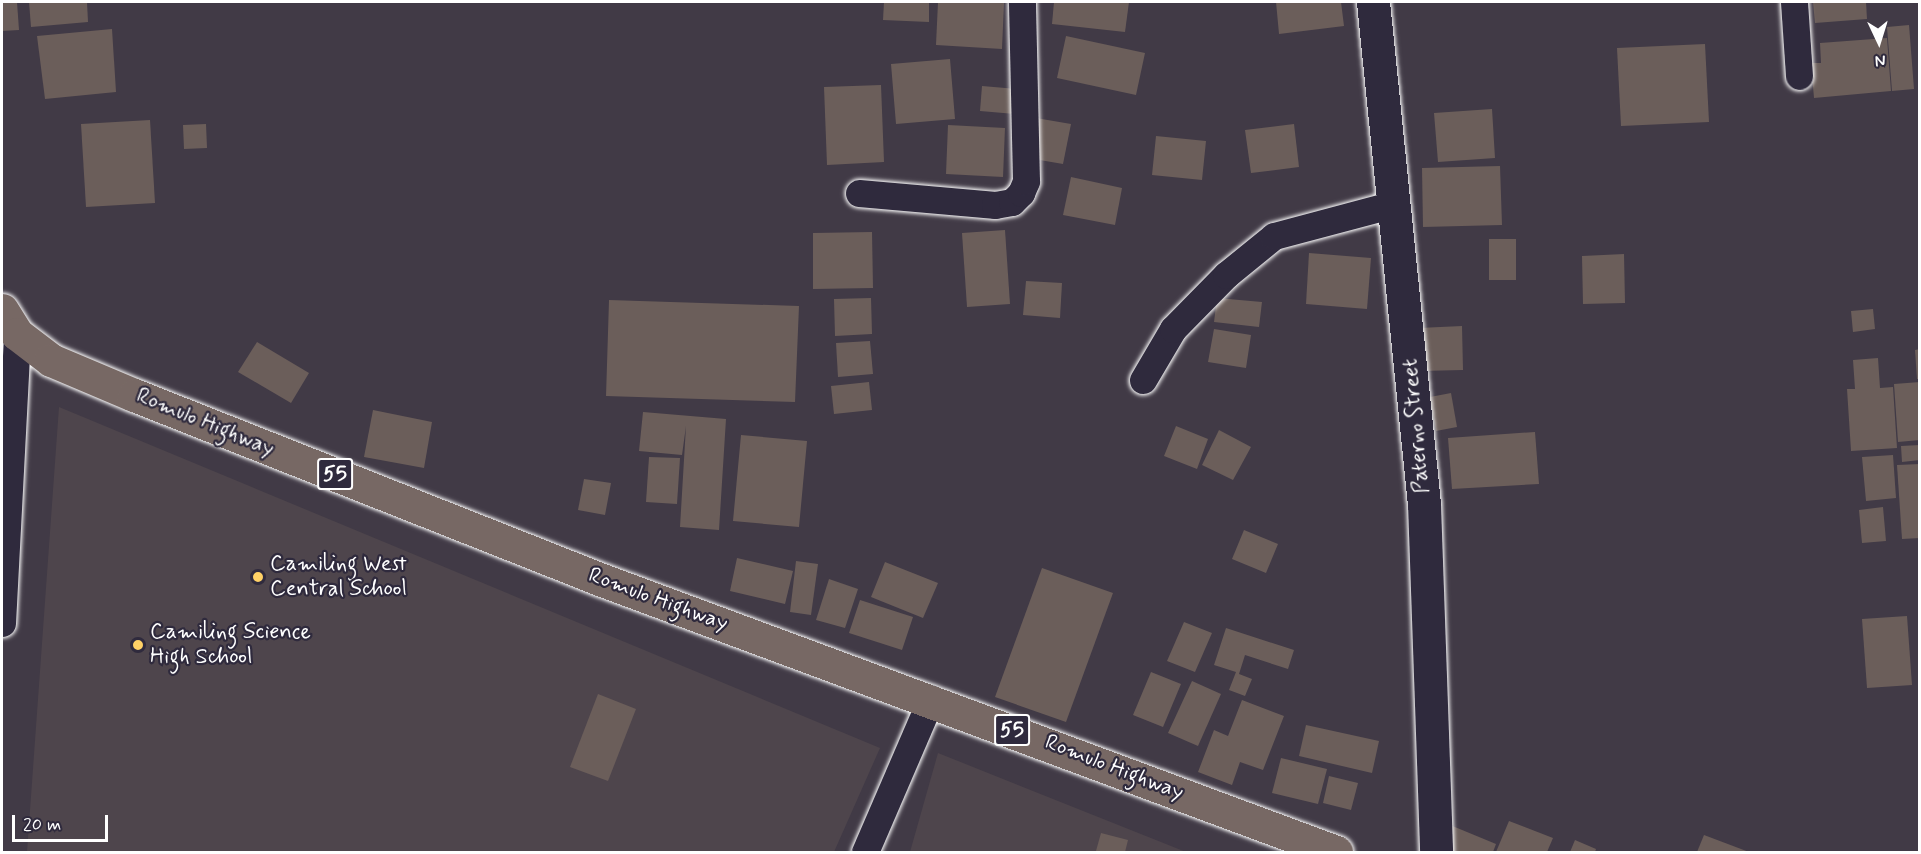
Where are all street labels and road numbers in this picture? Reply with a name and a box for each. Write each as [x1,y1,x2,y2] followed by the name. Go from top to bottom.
[1398,356,1436,496] street label: Paterno Street
[132,383,278,463] street label: Romulo Highway
[317,456,353,492] road number: 55
[585,563,731,637] street label: Romulo Highway
[994,712,1030,748] road number: 55
[1041,729,1187,807] street label: Romulo Highway

